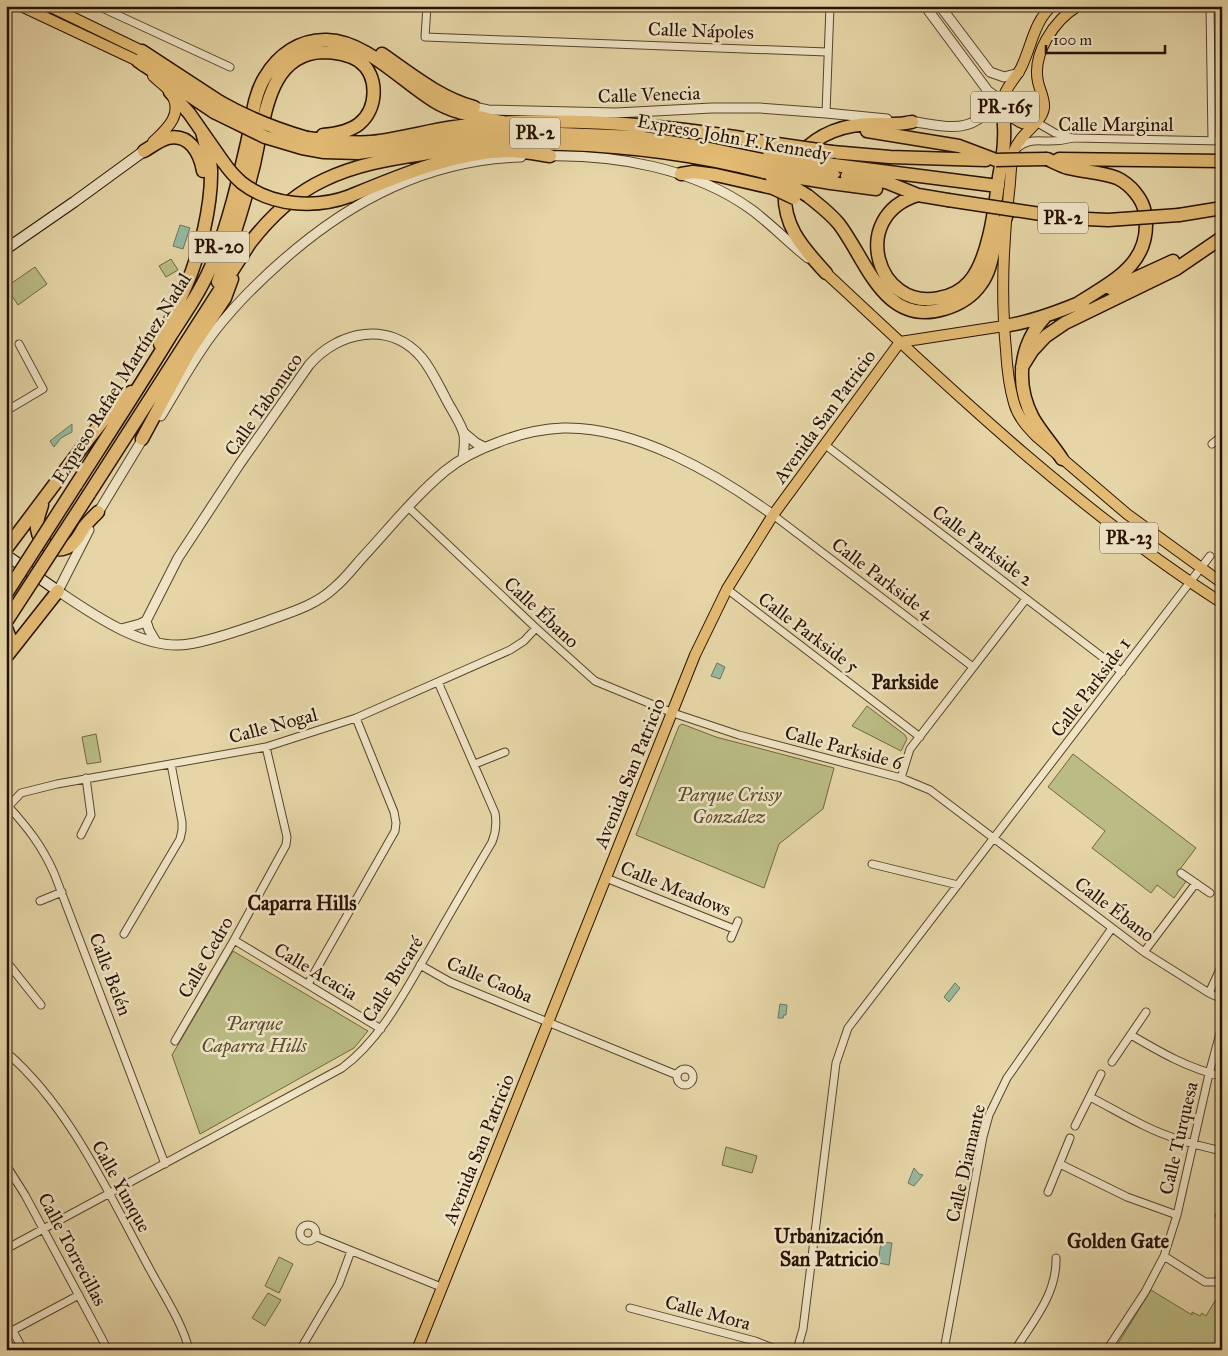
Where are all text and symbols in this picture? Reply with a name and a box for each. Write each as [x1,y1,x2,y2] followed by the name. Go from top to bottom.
[648,17,754,44] street label: Calle Nápoles
[1046,22,1164,54] scale bar
[1053,31,1093,49] text: 100 m
[597,81,702,108] street label: Calle Venecia
[971,91,1039,122] road number: PR-165
[635,109,834,167] street label: Expreso John F. Kennedy
[1058,113,1175,137] street label: Calle Marginal
[510,118,560,148] road number: PR-2
[1038,202,1088,234] road number: PR-2
[189,232,249,262] road number: PR-20
[47,268,196,488] street label: Expreso Rafael Martínez Nadal
[768,345,881,488] street label: Avenida San Patricio
[220,348,307,460] street label: Calle Tabonuco
[928,500,1038,591] street label: Calle Parkside 2
[1100,522,1158,554] road number: PR-23
[827,533,939,624] street label: Calle Parkside 4
[499,571,585,653] street label: Calle Ébano
[754,587,864,678] street label: Calle Parkside 5
[1046,633,1135,742] street label: Calle Parkside 1
[871,670,939,694] district label: Parkside
[589,695,670,852] street label: Avenida San Patricio
[226,702,321,749] street label: Calle Nogal
[782,721,906,775] street label: Calle Parkside 6
[677,783,782,828] park label: Parque Crissy González
[617,856,734,921] street label: Calle Meadows
[1070,871,1160,947] street label: Calle Ébano
[247,891,357,916] district label: Caparra Hills
[173,912,238,1002] street label: Calle Cedro
[84,929,137,1019] street label: Calle Belén
[357,932,428,1026] street label: Calle Bucaré
[270,938,362,1006] street label: Calle Acacia
[443,951,537,1008] street label: Calle Caoba
[201,1012,307,1058] park label: Parque Caparra Hills
[438,1071,519,1228] street label: Avenida San Patricio
[1154,1078,1204,1197] street label: Calle Turquesa
[941,1102,990,1224] street label: Calle Diamante
[86,1136,156,1237] street label: Calle Yunque
[33,1189,112,1310] street label: Calle Torrecillas
[774,1224,884,1271] district label: Urbanización San Patricio
[1067,1229,1170,1253] district label: Golden Gate
[663,1290,754,1335] street label: Calle Mora

